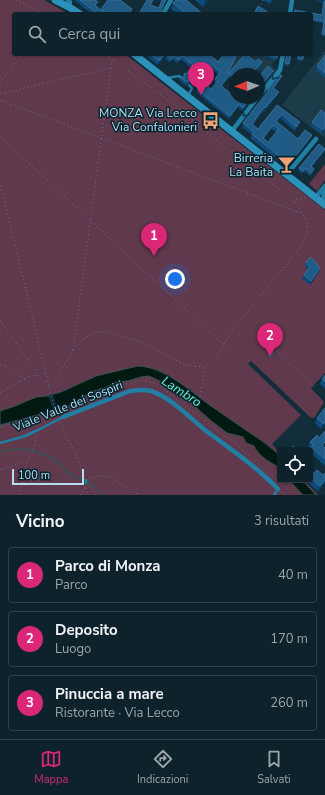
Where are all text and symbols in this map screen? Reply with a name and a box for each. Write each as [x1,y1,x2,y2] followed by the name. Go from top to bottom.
[12,12,313,56] search box
[26,23,48,45] icon: search
[58,24,120,44] text: Cerca qui
[188,62,214,95] pin: 3
[229,68,265,104] north arrow
[272,72,279,79] one-way arrow
[99,105,197,135] place label: MONZA Via Lecco Via Confalonieri
[200,110,220,130] bus stop icon: MONZA Via Lecco Via Confalonieri
[242,110,249,117] one-way arrow
[229,150,273,180] place label: Birreria La Baita
[276,155,296,175] bar icon: Birreria La Baita
[141,223,167,256] pin: 1
[165,269,185,289] your location
[257,323,283,356] pin: 2
[158,372,205,411] water label: Lambro
[10,377,125,436] street label: Viale Valle dei Sospiri
[277,447,313,483] map controls
[277,447,313,483] button: locate
[12,467,84,486] scale bar
[18,468,50,483] text: 100 m
[16,510,65,533] text: Vicino
[254,512,309,530] text: 3 risultati
[55,556,161,576] text: Parco di Monza
[26,566,34,584] text: 1
[278,566,308,584] text: 40 m
[55,576,88,594] text: Parco
[55,620,118,640] text: Deposito
[26,630,34,648] text: 2
[270,630,308,648] text: 170 m
[55,640,91,658] text: Luogo
[55,684,164,704] text: Pinuccia a mare
[26,694,34,712] text: 3
[270,694,308,712] text: 260 m
[55,704,180,722] text: Ristorante · Via Lecco
[34,748,68,787] tab: Mappa
[137,748,188,787] tab: Indicazioni
[257,748,291,787] tab: Salvati

